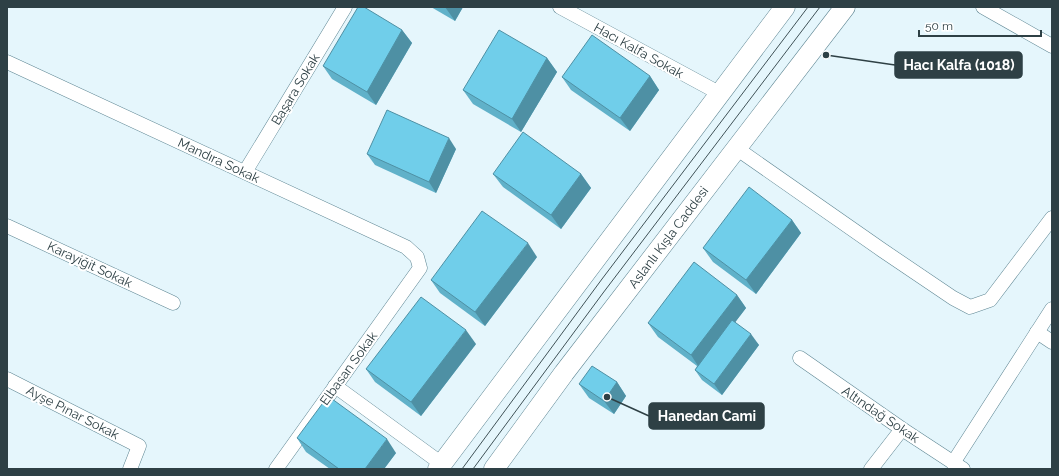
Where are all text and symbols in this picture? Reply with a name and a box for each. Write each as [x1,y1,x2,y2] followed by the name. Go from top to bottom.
[919,12,1041,38] scale bar
[925,19,953,33] text: 50 m
[591,20,686,81] street label: Hacı Kalfa Sokak
[268,51,323,128] street label: Başara Sokak
[895,52,1022,78] callout: Hacı Kalfa (1018)
[903,57,1015,73] text: Hacı Kalfa (1018)
[176,135,262,186] street label: Mandıra Sokak
[625,184,711,291] street label: Aslanlı Kışla Caddesi
[45,238,135,291] street label: Karayiğit Sokak
[317,328,380,408] street label: Elbasan Sokak
[24,383,122,442] street label: Ayşe Pınar Sokak
[839,383,922,446] street label: Altındağ Sokak
[649,403,764,429] callout: Hanedan Cami
[658,408,756,424] text: Hanedan Cami

